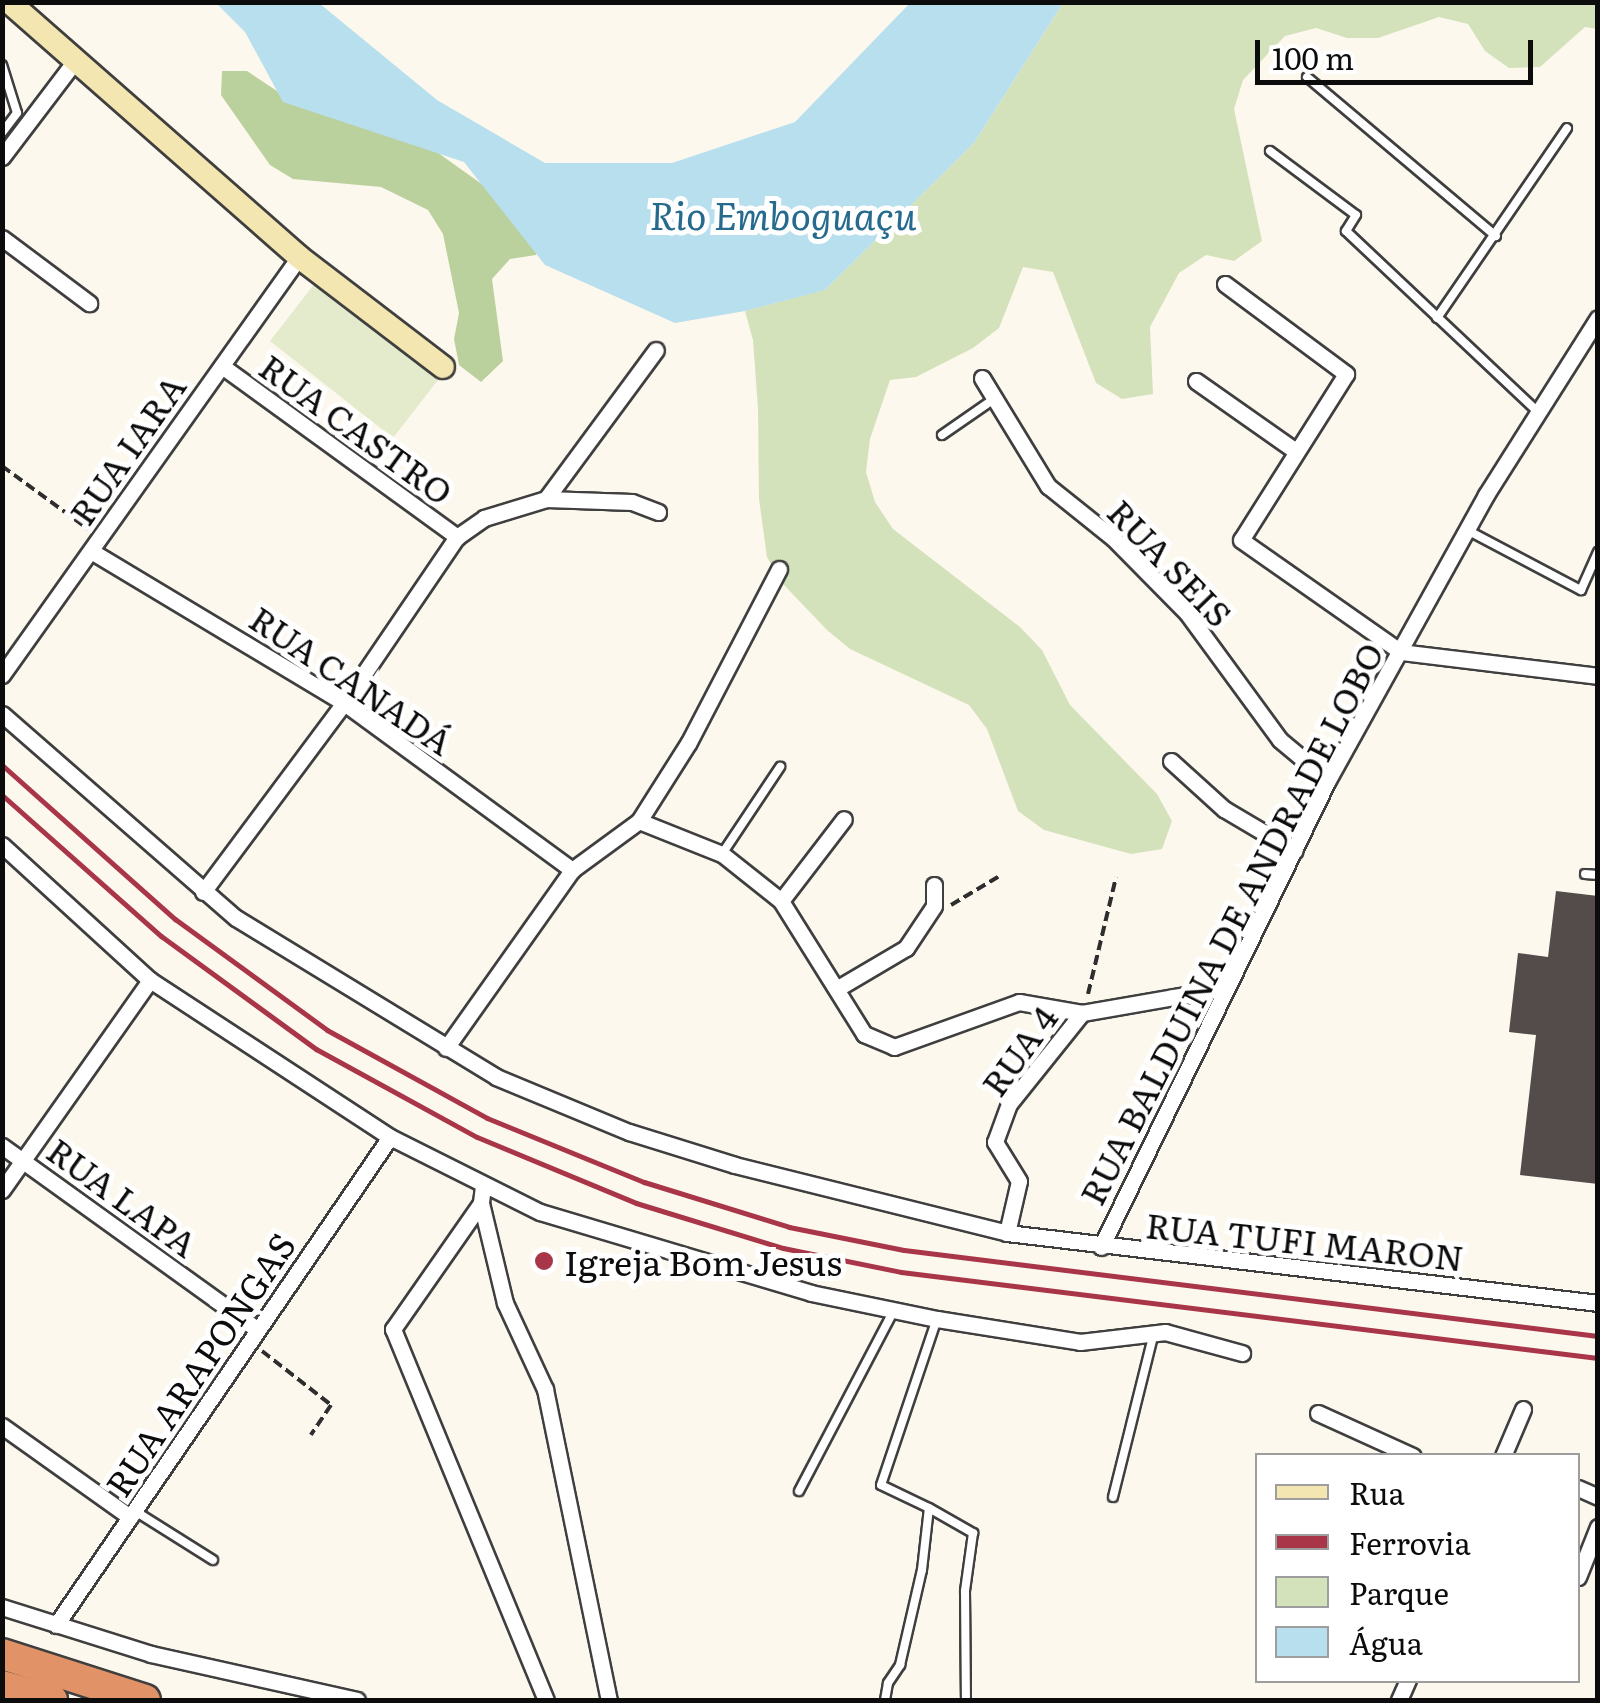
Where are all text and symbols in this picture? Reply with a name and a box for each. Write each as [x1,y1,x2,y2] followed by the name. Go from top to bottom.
[1260,20,1538,82] scale bar
[1272,35,1354,79] text: 100 m
[650,191,916,237] water label: Rio Emboguaçu
[252,344,462,512] street label: RUA CASTRO
[59,366,193,532] street label: RUA IARA
[1100,490,1242,634] street label: RUA SEIS
[243,596,461,762] street label: RUA CANADÁ
[1069,635,1391,1211] street label: RUA BALDUINA DE ANDRADE LOBO
[971,997,1065,1103] street label: RUA 4
[40,1128,206,1264] street label: RUA LAPA
[1144,1202,1466,1278] street label: RUA TUFI MARON
[95,1225,303,1503] street label: RUA ARAPONGAS
[564,1240,842,1282] place label: Igreja Bom Jesus
[533,1250,555,1272] marker: Igreja Bom Jesus
[1255,1453,1580,1683] legend
[1349,1470,1405,1514] text: Rua
[1349,1520,1471,1564] text: Ferrovia
[1349,1570,1449,1614] text: Parque
[1349,1620,1423,1664] text: Água

